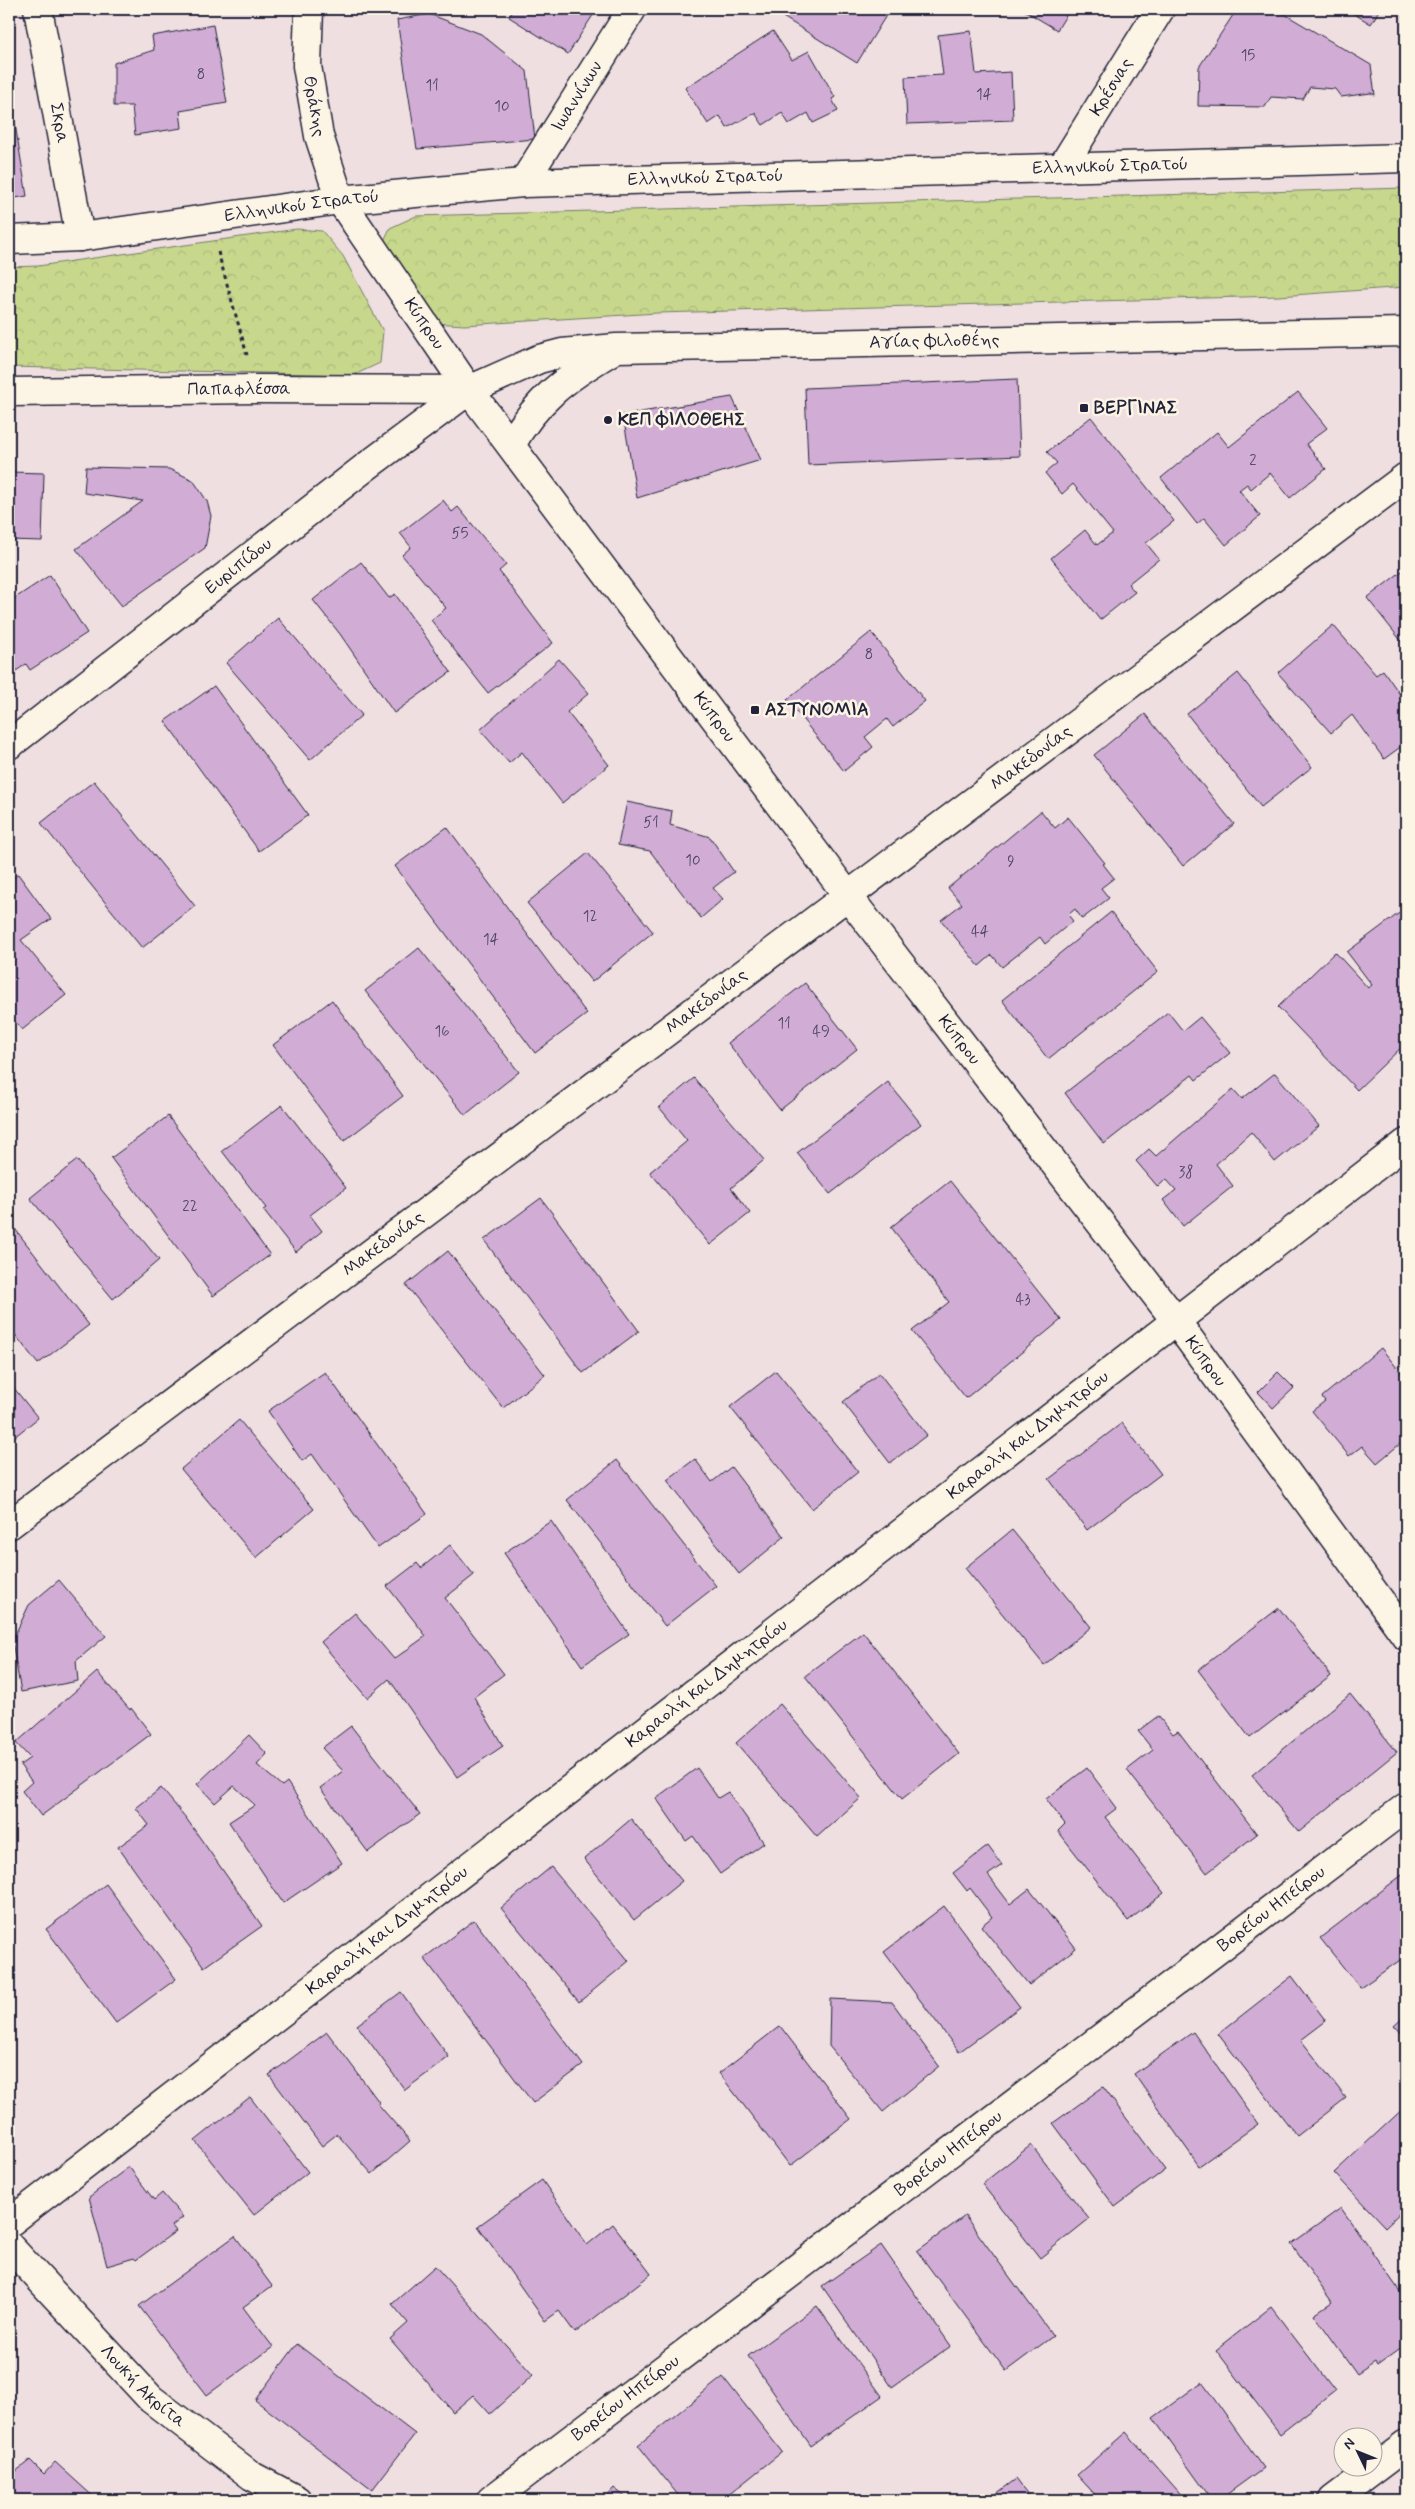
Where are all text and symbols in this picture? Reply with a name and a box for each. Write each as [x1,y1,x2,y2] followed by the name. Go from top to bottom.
[1241,46,1255,66] house number: 15
[1084,53,1139,121] street label: Κρέσνας
[546,56,608,137] street label: Ιωαννίνων
[197,65,205,85] house number: 8
[297,74,331,139] street label: Θράκης
[425,76,439,96] house number: 11
[976,85,992,105] house number: 14
[494,97,510,117] house number: 10
[44,101,75,145] street label: Σκρα
[1032,152,1188,181] street label: Ελληνικού Στρατού
[627,164,784,192] street label: Ελληνικού Στρατού
[223,184,380,228] street label: Ελληνικού Στρατού
[398,293,450,354] street label: Κύπρου
[869,328,1000,355] street label: Αγίας Φιλοθέης
[187,376,291,402] street label: Παπαφλέσσα
[1094,396,1178,420] place label: ΒΕΡΓΙΝΑΣ
[1078,402,1090,414] marker: ΒΕΡΓΙΝΑΣ
[618,408,745,432] place label: ΚΕΠ ΦΙΛΟΘΕΗΣ
[602,414,614,426] marker: ΚΕΠ ΦΙΛΟΘΕΗΣ
[1249,451,1257,471] house number: 2
[452,524,469,544] house number: 55
[200,532,277,600] street label: Ευριπίδου
[865,645,873,665] house number: 8
[687,687,741,748] street label: Κύπρου
[765,698,869,722] place label: ΑΣΤΥΝΟΜΙΑ
[749,704,761,716] marker: ΑΣΤΥΝΟΜΙΑ
[986,720,1077,797] street label: Μακεδονίας
[643,813,659,833] house number: 51
[685,851,701,871] house number: 10
[1007,852,1015,872] house number: 9
[583,907,597,927] house number: 12
[971,922,989,942] house number: 44
[483,930,499,950] house number: 14
[661,963,752,1040] street label: Μακεδονίας
[932,1010,986,1070] street label: Κύπρου
[777,1014,791,1034] house number: 11
[434,1022,450,1042] house number: 16
[812,1022,830,1042] house number: 49
[1178,1163,1194,1183] house number: 38
[182,1197,198,1217] house number: 22
[338,1206,429,1283] street label: Μακεδονίας
[1015,1290,1031,1310] house number: 43
[1179,1331,1232,1392] street label: Κύπρου
[942,1365,1114,1505] street label: Καραολή και Δημητρίου
[621,1613,793,1754] street label: Καραολή και Δημητρίου
[301,1860,473,2001] street label: Καραολή και Δημητρίου
[1212,1860,1330,1958] street label: Βορείου Ηπείρου
[890,2105,1008,2202] street label: Βορείου Ηπείρου
[94,2339,191,2433] street label: Λουκή Ακρίτα
[567,2349,685,2447] street label: Βορείου Ηπείρου
[1332,2426,1382,2476] north arrow
[1339,2434,1359,2453] text: N

